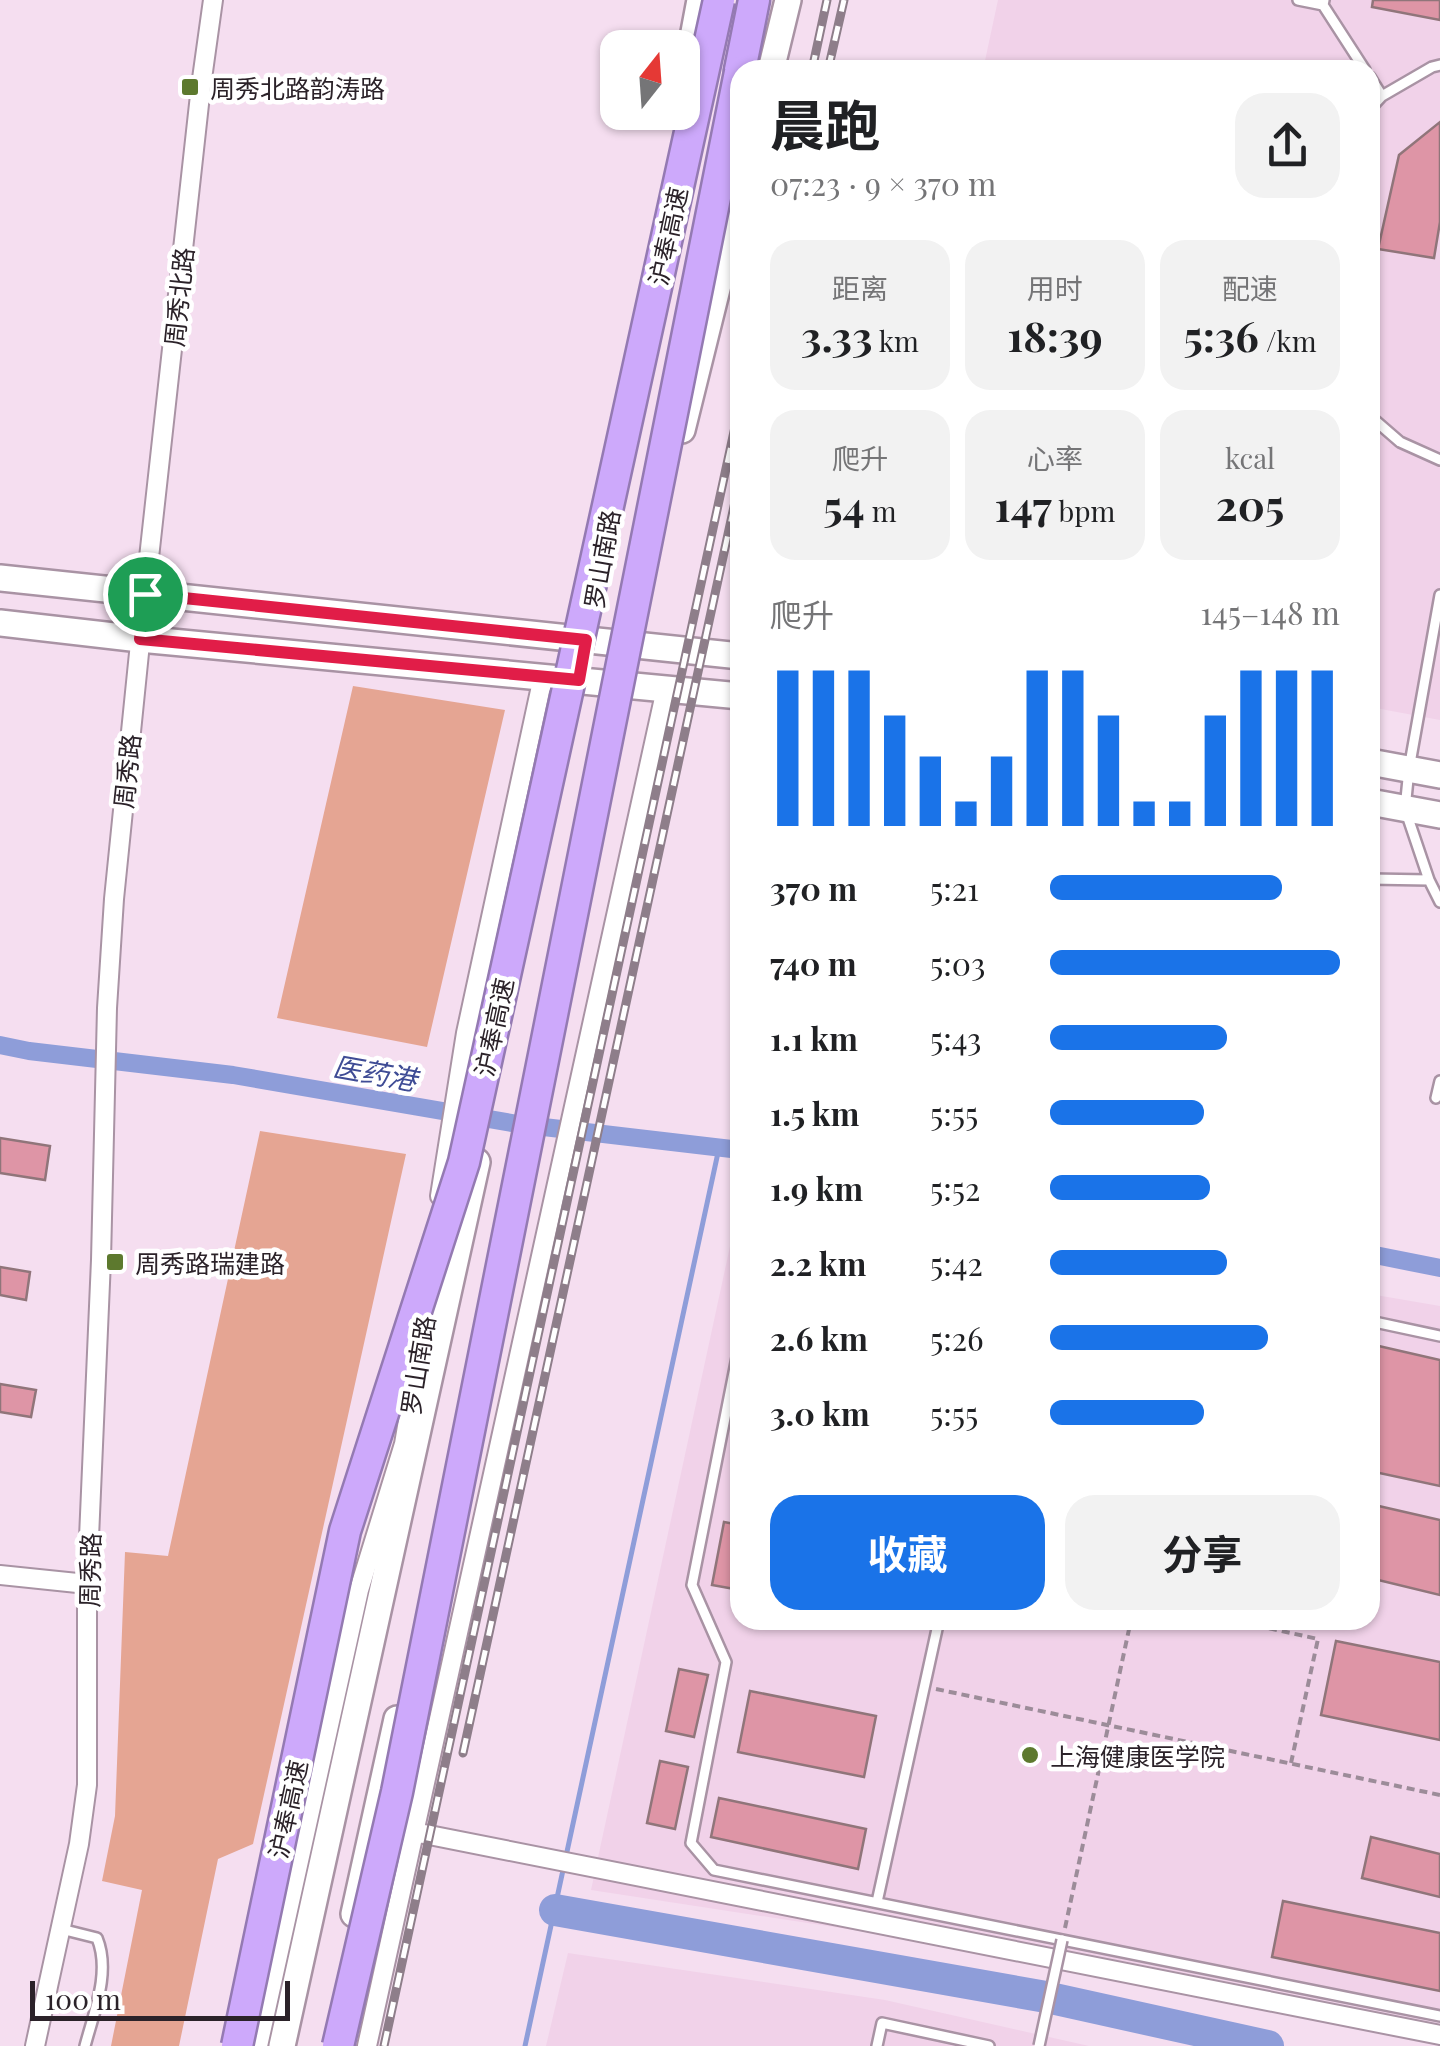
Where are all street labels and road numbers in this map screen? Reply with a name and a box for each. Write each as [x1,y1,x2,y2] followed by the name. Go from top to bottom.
[640,184,694,288] street label: 沪奉高速
[156,246,200,348] street label: 周秀北路
[576,507,626,611] street label: 罗山南路
[106,732,146,810] street label: 周秀路
[466,975,520,1079] street label: 沪奉高速
[393,1313,441,1417] street label: 罗山南路
[72,1532,106,1608] street label: 周秀路
[260,1757,314,1861] street label: 沪奉高速

